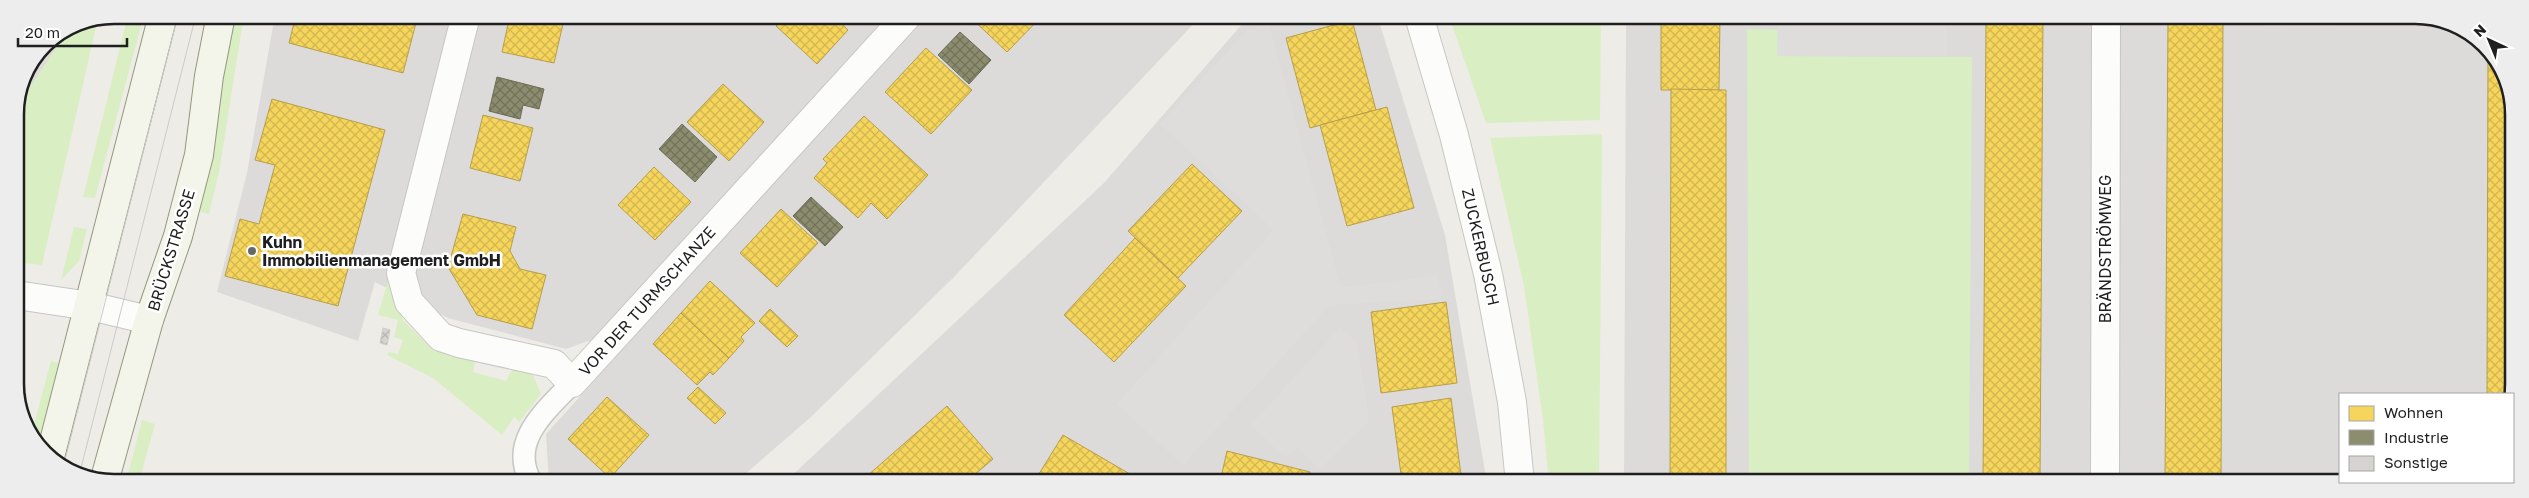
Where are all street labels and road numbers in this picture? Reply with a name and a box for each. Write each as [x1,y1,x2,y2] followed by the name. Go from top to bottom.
[2095,175,2115,323] street label: BRÄNDSTRÖMWEG
[143,187,199,313] street label: BRÜCKSTRASSE
[1458,187,1504,307] street label: ZUCKERBUSCH
[574,222,720,380] street label: VOR DER TURMSCHANZE

